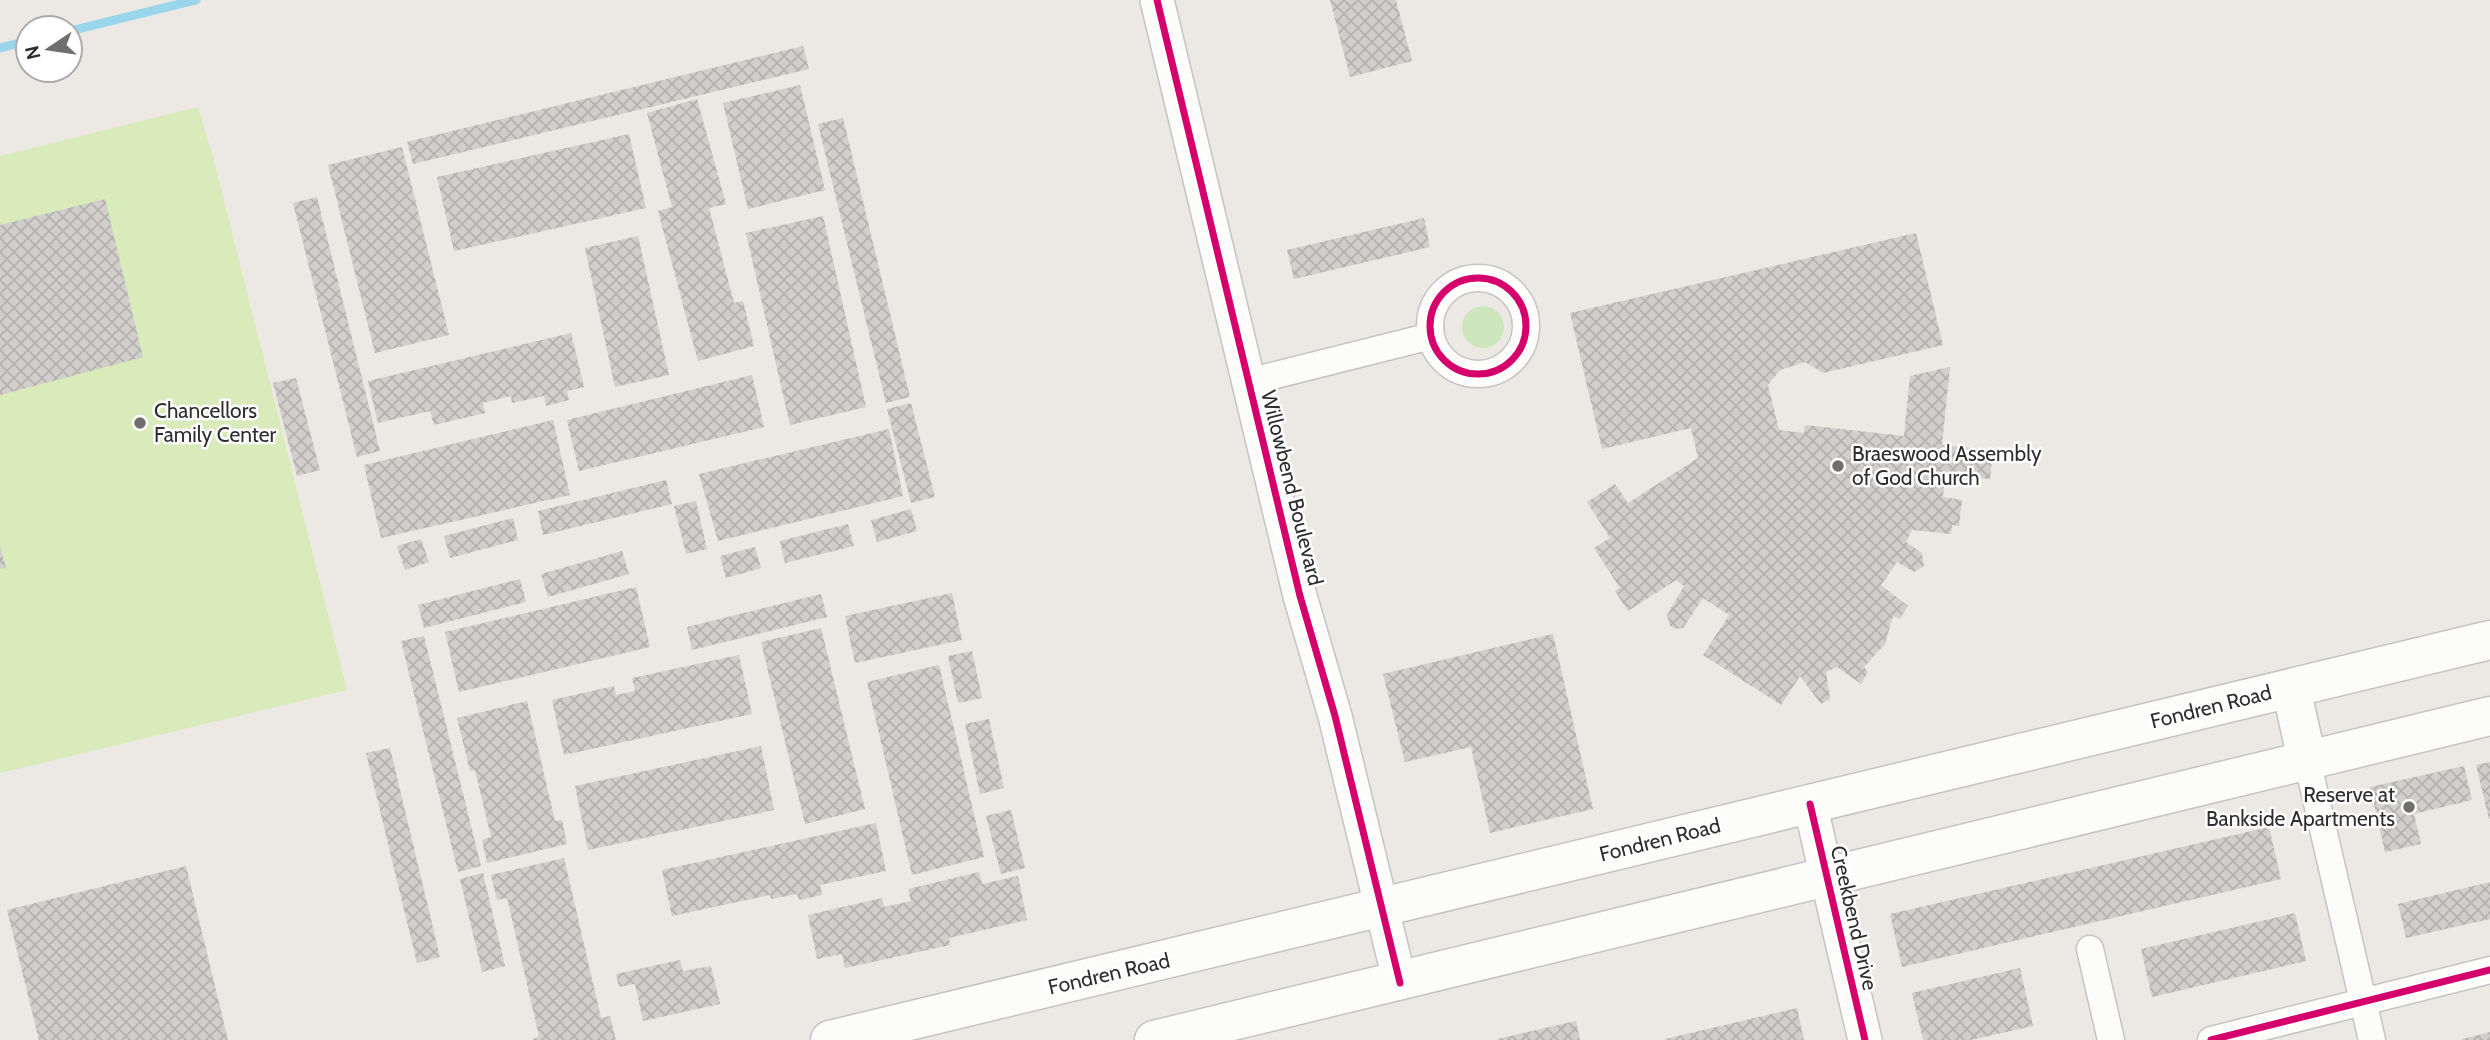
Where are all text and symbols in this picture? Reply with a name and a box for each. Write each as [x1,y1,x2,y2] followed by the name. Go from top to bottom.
[14,14,84,84] north arrow
[20,44,46,62] text: N
[1256,388,1329,588] street label: Willowbend Boulevard
[154,398,277,447] place label: Chancellors Family Center
[132,415,148,431] marker: Chancellors Family Center
[1852,441,2042,490] place label: Braeswood Assembly of God Church
[1830,458,1846,474] marker: Braeswood Assembly of God Church
[2148,679,2274,734] street label: Fondren Road
[2206,782,2395,831] place label: Reserve at Bankside Apartments
[2401,799,2417,815] marker: Reserve at Bankside Apartments
[1597,812,1723,867] street label: Fondren Road
[1826,843,1883,993] street label: Creekbend Drive
[1046,947,1172,1000] street label: Fondren Road

